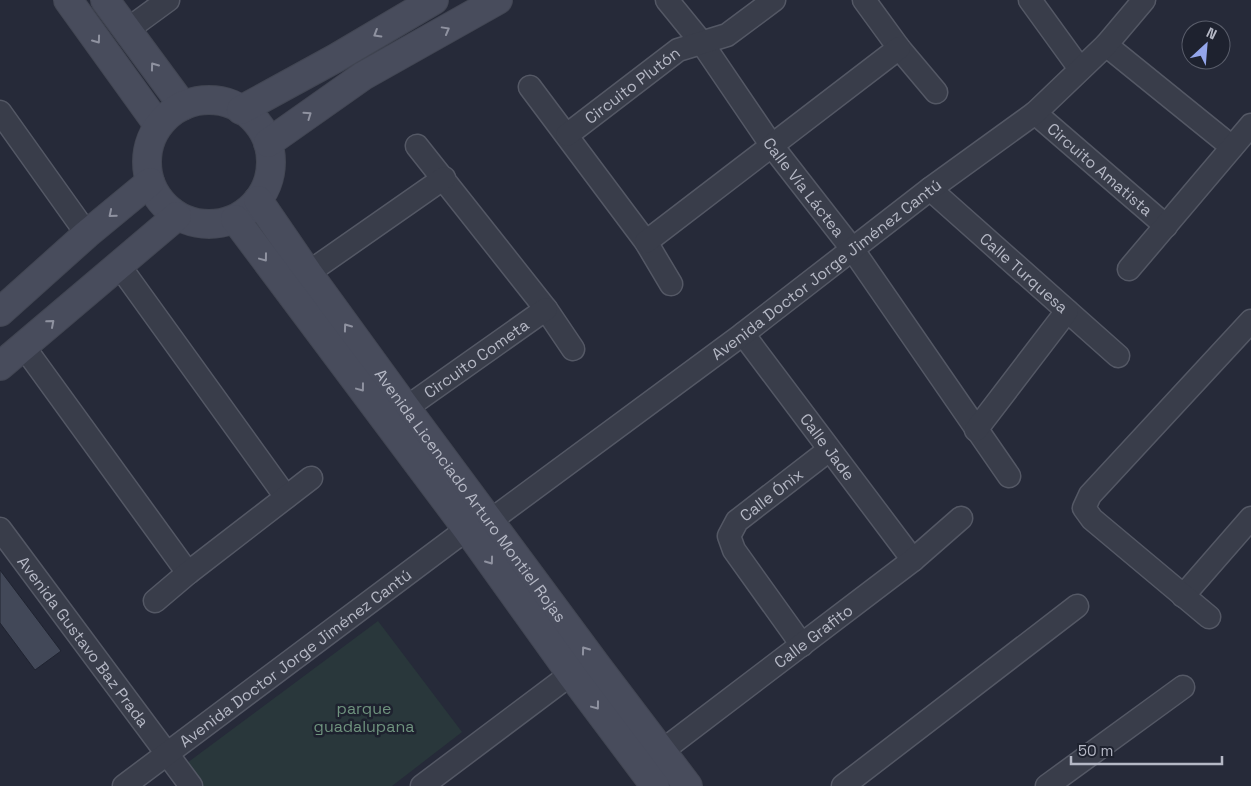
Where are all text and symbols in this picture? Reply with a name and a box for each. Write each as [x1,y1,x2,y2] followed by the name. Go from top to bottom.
[1181,20,1231,70] north arrow
[1204,23,1220,43] text: N
[440,26,449,36] one-way arrow
[373,27,382,37] one-way arrow
[90,34,100,43] one-way arrow
[580,42,684,128] street label: Circuito Plutón
[151,62,160,72] one-way arrow
[302,112,311,121] one-way arrow
[1043,118,1157,220] street label: Circuito Amatista
[759,133,849,241] street label: Calle Vía Láctea
[707,174,945,364] street label: Avenida Doctor Jorge Jiménez Cantú
[109,208,118,216] one-way arrow
[976,228,1073,318] street label: Calle Turquesa
[259,252,267,261] one-way arrow
[420,314,533,403] street label: Circuito Cometa
[45,320,54,329] one-way arrow
[344,323,353,332] one-way arrow
[370,364,571,626] street label: Avenida Licenciado Arturo Montiel Rojas
[356,382,364,391] one-way arrow
[796,409,860,484] street label: Calle Jade
[735,463,807,526] street label: Calle Ónix
[13,552,154,731] street label: Avenida Gustavo Baz Prada
[483,555,493,564] one-way arrow
[175,564,416,751] street label: Avenida Doctor Jorge Jiménez Cantú
[770,599,857,673] street label: Calle Grafito
[582,647,590,656] one-way arrow
[314,698,414,737] park label: parque guadalupana
[590,700,598,709] one-way arrow
[1071,734,1222,766] scale bar
[1078,741,1113,760] text: 50 m

